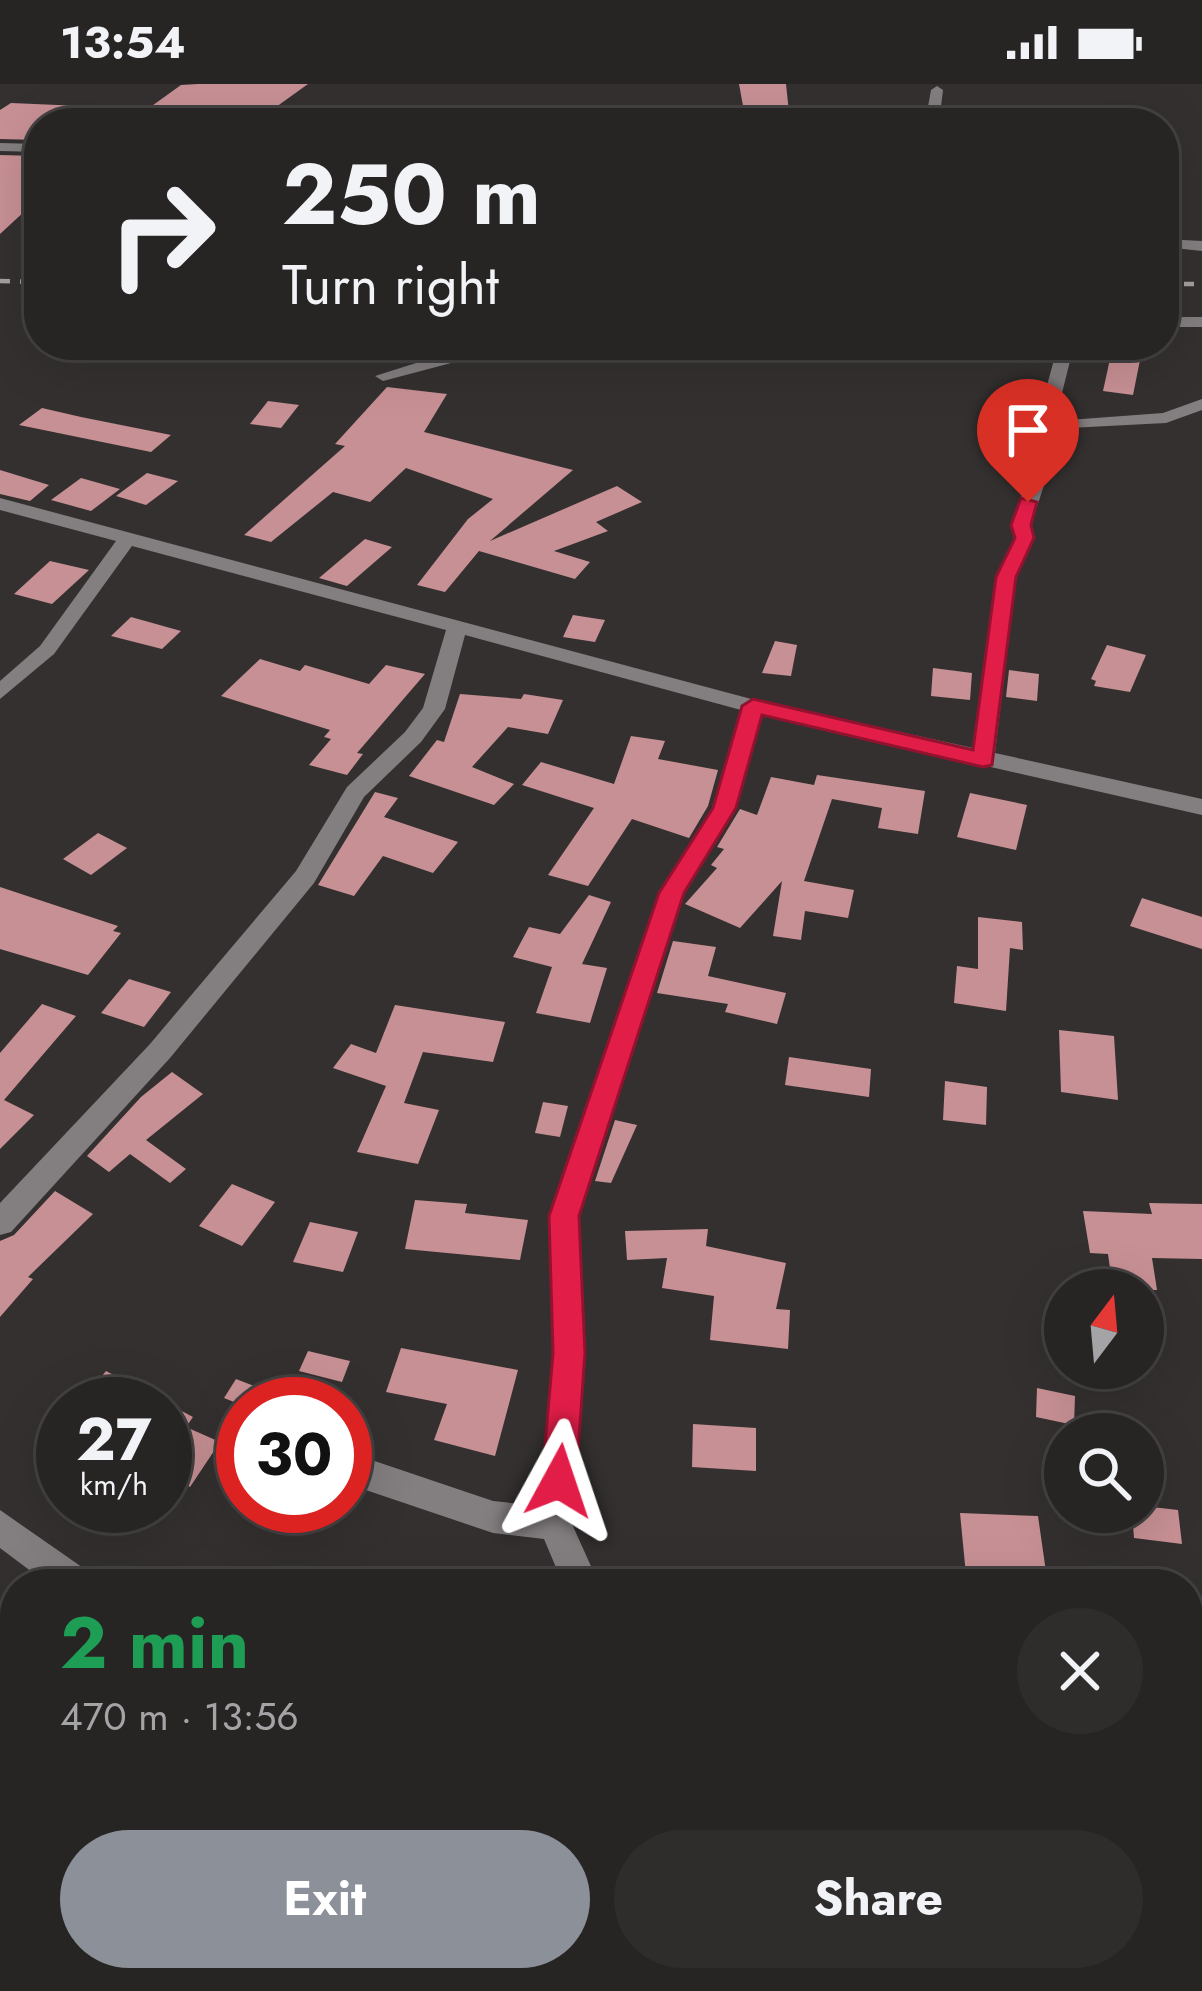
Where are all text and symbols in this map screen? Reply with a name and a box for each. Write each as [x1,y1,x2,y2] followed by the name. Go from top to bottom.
[60,10,186,75] text: 13:54
[282,134,541,256] text: 250 m
[84,156,240,312] icon: right
[282,246,499,324] text: Turn right
[977,379,1079,502] pin
[995,397,1061,463] icon: arrive
[1044,1269,1164,1389] north arrow
[1044,1269,1164,1533] map controls
[216,1377,372,1533] speed limit sign: 30
[76,1396,152,1483] text: 27
[1044,1413,1164,1533] button: search
[496,1418,622,1544] position arrow
[80,1463,148,1506] text: km/h
[60,1591,249,1695] text: 2 min
[1017,1608,1143,1734] button: close
[60,1688,299,1745] text: 470 m · 13:56
[60,1830,590,1968] button: Exit
[614,1830,1143,1968] button: Share

